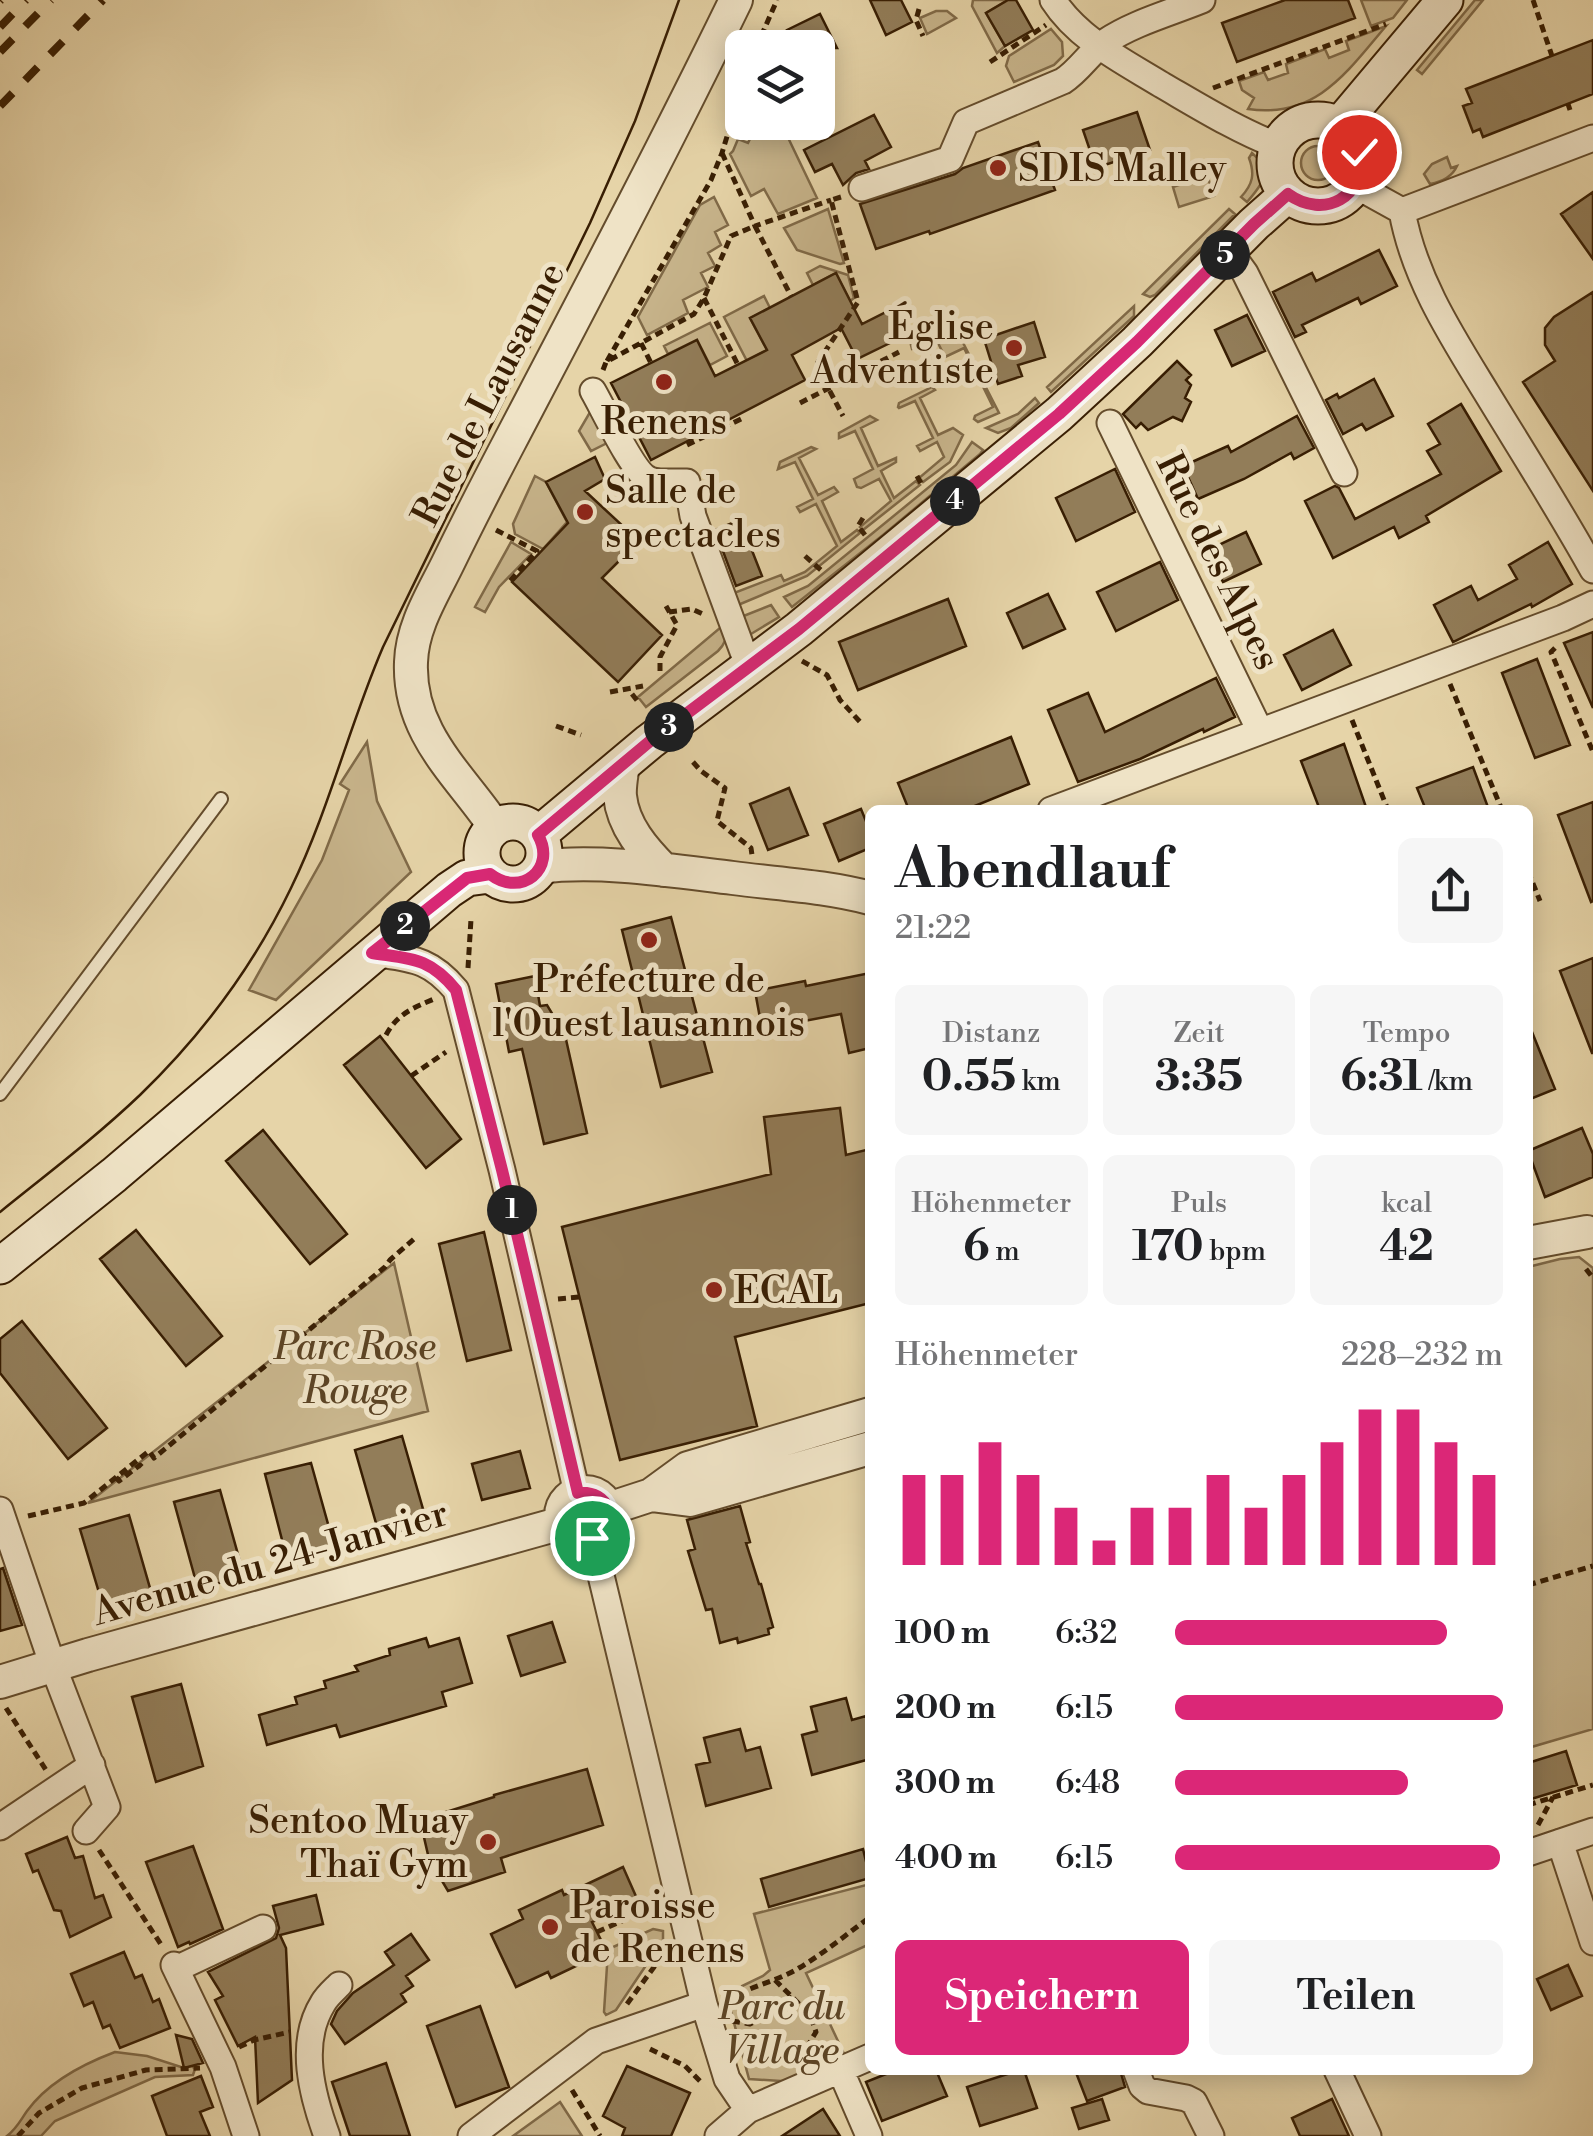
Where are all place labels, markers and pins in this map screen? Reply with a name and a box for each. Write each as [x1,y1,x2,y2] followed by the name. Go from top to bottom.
[1317,110,1402,195] pin
[1018,146,1227,193] place label: SDIS Malley
[987,157,1009,179] marker: SDIS Malley
[1200,230,1250,280] pin: 5
[810,301,994,395] place label: Église Adventiste
[1003,337,1025,359] marker: Église Adventiste
[653,371,675,393] marker: Renens
[601,399,727,446] place label: Renens
[605,468,781,559] place label: Salle de spectacles
[930,476,980,526] pin: 4
[574,501,596,523] marker: Salle de spectacles
[644,702,694,752] pin: 3
[380,901,430,951] pin: 2
[638,929,660,951] marker: Préfecture de l'Ouest lausannois
[493,957,805,1048] place label: Préfecture de l'Ouest lausannois
[487,1185,537,1235] pin: 1
[734,1268,838,1315] place label: ECAL
[703,1279,725,1301] marker: ECAL
[550,1496,635,1581] pin
[248,1798,469,1889] place label: Sentoo Muay Thaï Gym
[477,1831,499,1853] marker: Sentoo Muay Thaï Gym
[570,1883,745,1974] place label: Paroisse de Renens
[539,1916,561,1938] marker: Paroisse de Renens

